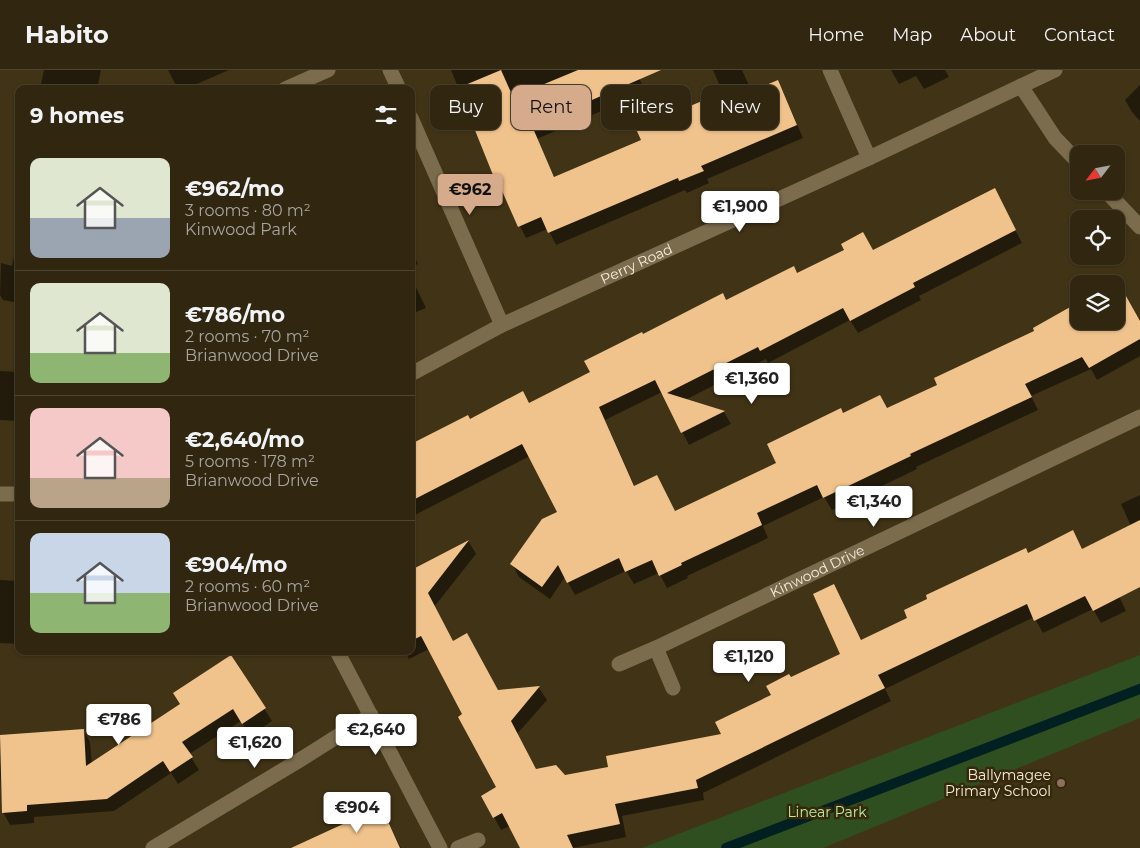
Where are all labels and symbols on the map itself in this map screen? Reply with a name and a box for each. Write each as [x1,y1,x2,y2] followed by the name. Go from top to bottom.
[1070,145,1125,200] north arrow
[440,174,500,216] pin: €962
[699,190,781,233] pin: €1,900
[597,240,675,288] street label: Perry Road
[711,362,793,405] pin: €1,360
[833,486,915,528] pin: €1,340
[767,541,867,601] street label: Kinwood Drive
[708,640,790,683] pin: €1,120
[89,704,149,746] pin: €786
[335,714,417,756] pin: €2,640
[214,726,296,769] pin: €1,620
[945,766,1051,800] place label: Ballymagee Primary School
[1055,777,1067,789] marker: Ballymagee Primary School
[327,792,387,834] pin: €904
[787,803,867,821] park label: Linear Park

